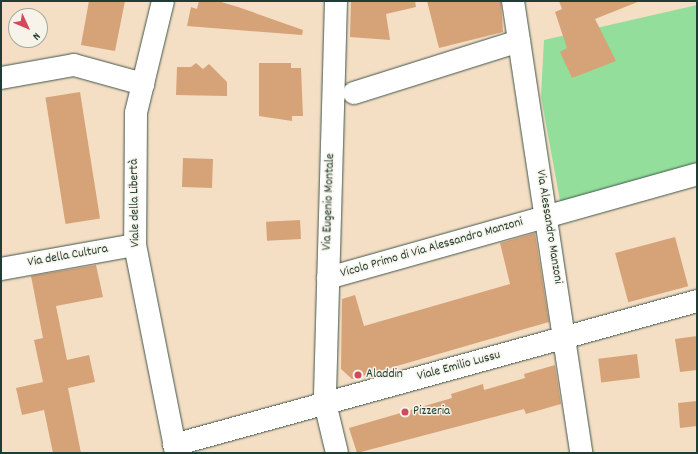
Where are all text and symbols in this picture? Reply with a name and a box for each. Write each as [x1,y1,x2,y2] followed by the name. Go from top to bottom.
[8,8,48,48] north arrow
[28,28,44,43] text: N
[321,153,339,251] street label: Via Eugenio Montale
[127,158,145,248] street label: Viale della Libertà
[531,169,565,285] street label: Via Alessandro Manzoni
[339,215,525,283] street label: Vicolo Primo di Via Alessandro Manzoni
[27,242,109,272] street label: Via della Cultura
[416,348,502,386] street label: Viale Emilio Lussu
[366,367,403,383] place label: Aladdin
[353,370,363,380] marker: Aladdin
[413,404,450,420] place label: Pizzeria
[400,407,410,417] marker: Pizzeria

